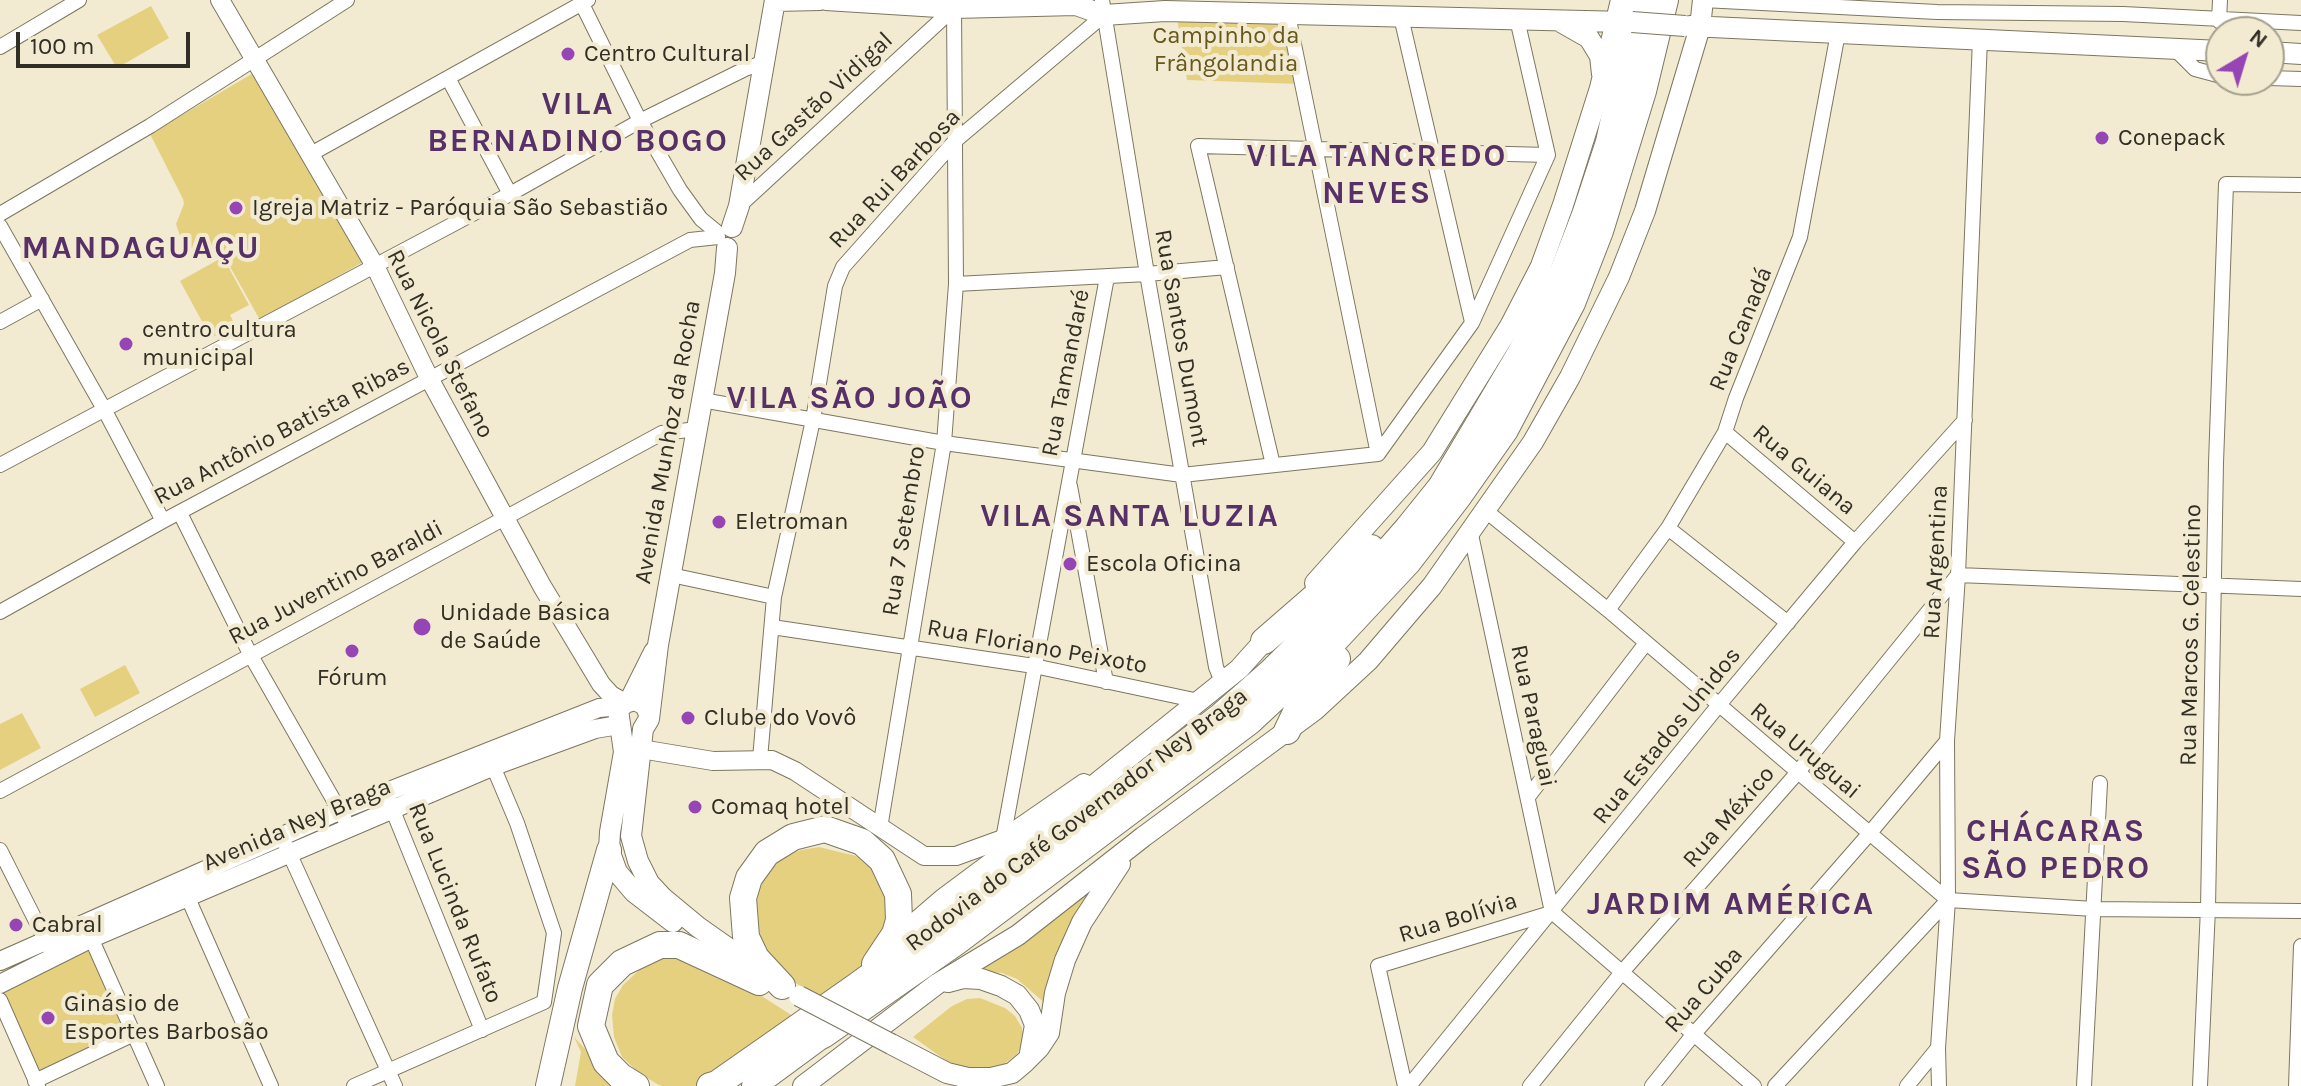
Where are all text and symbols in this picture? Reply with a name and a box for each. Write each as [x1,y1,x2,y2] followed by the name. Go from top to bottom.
[20,16,194,66] scale bar
[2205,16,2285,96] north arrow
[1153,22,1299,78] park label: Campinho da Frângolandia
[2244,24,2273,54] text: N
[729,26,899,188] street label: Rua Gastão Vidigal
[30,32,95,60] text: 100 m
[584,40,750,68] place label: Centro Cultural
[559,45,577,63] marker: Centro Cultural
[427,86,729,161] district label: VILA BERNADINO BOGO
[823,103,967,255] street label: Rua Rui Barbosa
[2118,124,2226,152] place label: Conepack
[2093,129,2111,147] marker: Conepack
[1247,138,1507,213] district label: VILA TANCREDO NEVES
[252,194,668,222] place label: Igreja Matriz - Paróquia São Sebastião
[227,199,245,217] marker: Igreja Matriz - Paróquia São Sebastião
[1148,227,1214,449] street label: Rua Santos Dumont
[21,230,261,268] district label: MANDAGUAÇU
[380,245,500,443] street label: Rua Nicola Stefano
[1703,263,1779,395] street label: Rua Canadá
[1036,287,1096,459] street label: Rua Tamandaré
[629,298,707,586] street label: Avenida Munhoz da Rocha
[142,316,297,372] place label: centro cultura municipal
[117,335,135,353] marker: centro cultura municipal
[149,352,415,512] street label: Rua Antônio Batista Ribas
[726,380,974,418] district label: VILA SÃO JOÃO
[1746,418,1862,522] street label: Rua Guiana
[876,444,932,618] street label: Rua 7 Setembro
[1918,484,1954,640] street label: Rua Argentina
[980,498,1280,536] district label: VILA SANTA LUZIA
[2174,504,2208,766] street label: Rua Marcos G. Celestino
[735,508,848,536] place label: Eletroman
[710,513,728,531] marker: Eletroman
[224,514,448,652] street label: Rua Juventino Baraldi
[1086,550,1241,578] place label: Escola Oficina
[1061,555,1079,573] marker: Escola Oficina
[440,599,610,655] place label: Unidade Básica de Saúde
[925,613,1149,681] street label: Rua Floriano Peixoto
[411,616,433,638] marker: Unidade Básica de Saúde
[343,642,361,660] marker: Fórum
[1504,642,1562,790] street label: Rua Paraguai
[1587,642,1747,830] street label: Rua Estados Unidos
[317,664,387,692] place label: Fórum
[900,682,1254,958] street label: Rodovia do Café Governador Ney Braga
[1744,696,1866,806] street label: Rua Uruguai
[704,704,856,732] place label: Clube do Vovô
[679,709,697,727] marker: Clube do Vovô
[1677,760,1781,874] street label: Rua México
[199,772,395,878] street label: Avenida Ney Braga
[711,793,850,821] place label: Comaq hotel
[402,798,508,1008] street label: Rua Lucinda Rufato
[686,798,704,816] marker: Comaq hotel
[1961,813,2151,888] district label: CHÁCARAS SÃO PEDRO
[1395,886,1521,950] street label: Rua Bolívia
[1587,886,1875,924] district label: JARDIM AMÉRICA
[32,911,103,939] place label: Cabral
[7,916,25,934] marker: Cabral
[1659,941,1749,1039] street label: Rua Cuba
[64,990,269,1046] place label: Ginásio de Esportes Barbosão
[39,1009,57,1027] marker: Ginásio de Esportes Barbosão

